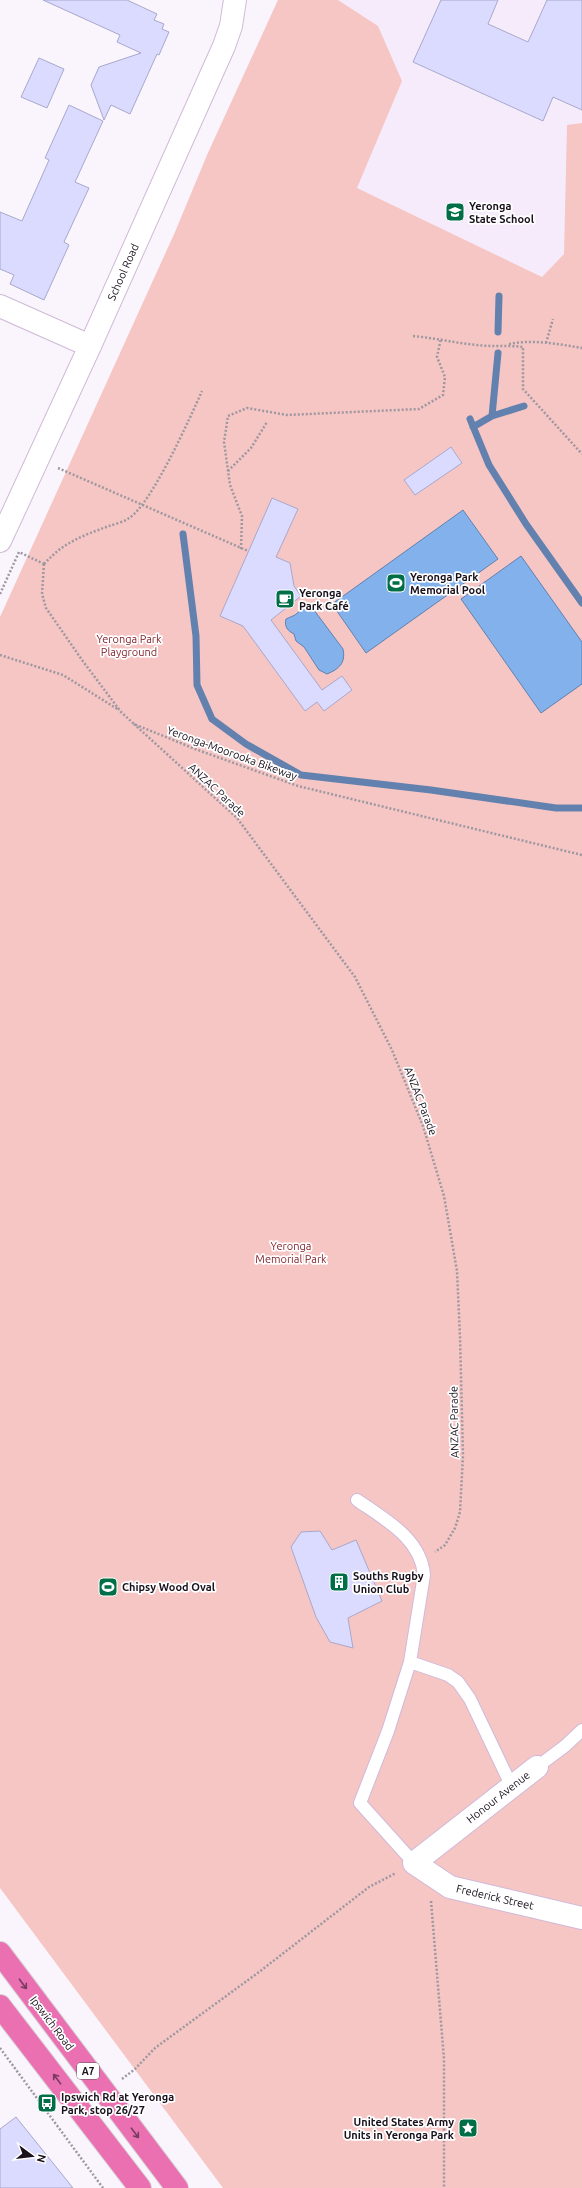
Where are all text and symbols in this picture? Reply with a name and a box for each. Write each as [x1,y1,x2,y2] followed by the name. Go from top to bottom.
[469,200,535,225] place label: Yeronga State School
[444,201,466,223] school or university icon: Yeronga State School
[105,242,141,302] street label: School Road
[410,571,486,596] place label: Yeronga Park Memorial Pool
[385,572,407,594] sports icon: Yeronga Park Memorial Pool
[299,587,349,612] place label: Yeronga Park Café
[274,588,296,610] cafe icon: Yeronga Park Café
[96,633,162,658] park label: Yeronga Park Playground
[165,724,299,782] street label: Yeronga-Moorooka Bikeway
[187,761,247,819] street label: ANZAC Parade
[402,1065,440,1137] street label: ANZAC Parade
[255,1240,327,1265] park label: Yeronga Memorial Park
[447,1386,461,1458] street label: ANZAC Parade
[353,1570,424,1595] place label: Souths Rugby Union Club
[328,1571,350,1593] building icon: Souths Rugby Union Club
[97,1576,119,1598] sports icon: Chipsy Wood Oval
[122,1581,216,1593] place label: Chipsy Wood Oval
[464,1769,532,1825] street label: Honour Avenue
[455,1882,536,1912] street label: Frederick Street
[19,1978,28,1989] one-way arrow
[28,1994,76,2052] street label: Ipswich Road
[77,2063,99,2079] road number: A7
[53,2074,61,2085] one-way arrow
[61,2091,174,2116] place label: Ipswich Rd at Yeronga Park, stop 26/27
[36,2092,58,2114] bus stop icon: Ipswich Rd at Yeronga Park, stop 26/27
[344,2116,455,2141] place label: United States Army Units in Yeronga Park
[457,2117,479,2139] place icon: United States Army Units in Yeronga Park
[131,2127,139,2138] one-way arrow
[12,2136,52,2176] north arrow
[35,2153,49,2164] text: N

